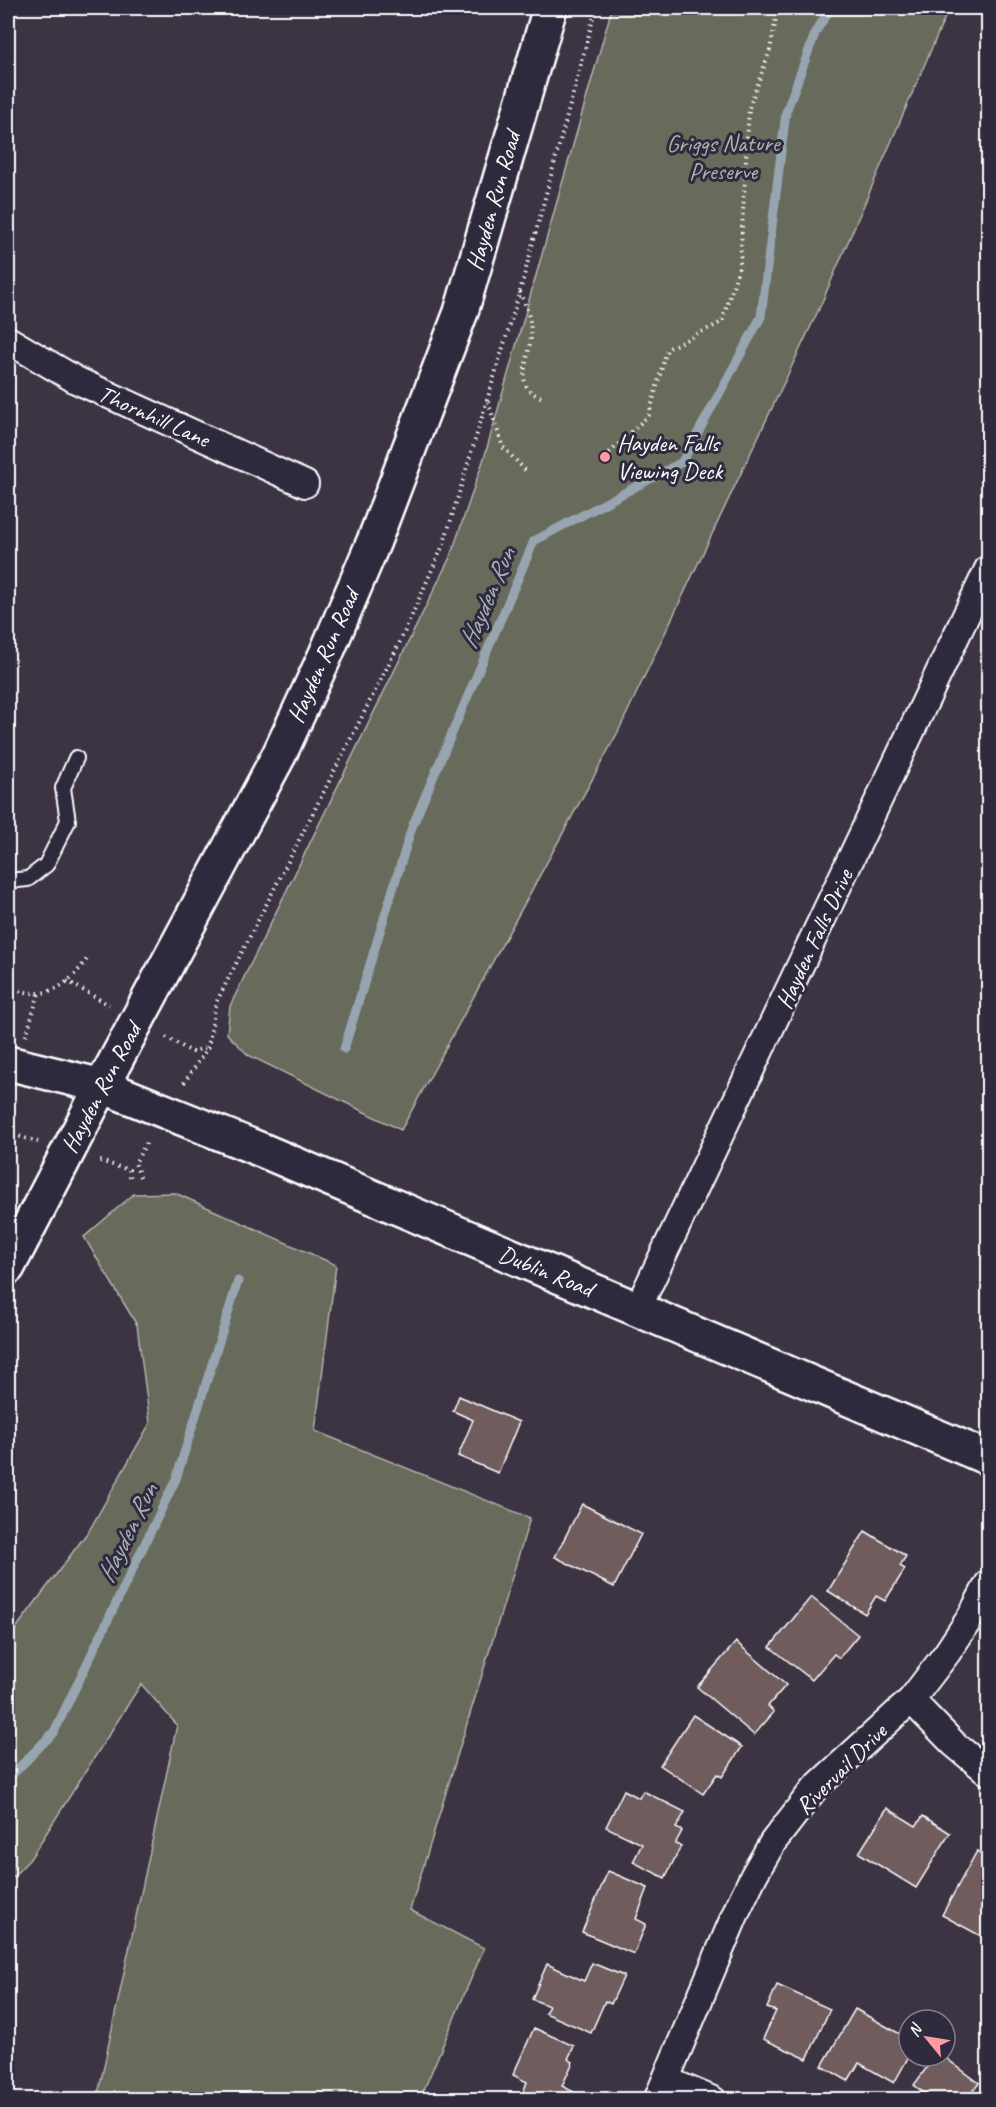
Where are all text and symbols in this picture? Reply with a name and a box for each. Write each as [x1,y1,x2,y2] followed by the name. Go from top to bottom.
[459,125,528,274] street label: Hayden Run Road
[666,128,782,186] park label: Griggs Nature Preserve
[94,378,216,455] street label: Thornhill Lane
[617,428,725,486] place label: Hayden Falls Viewing Deck
[598,450,612,464] marker: Hayden Falls Viewing Deck
[451,541,524,653] water label: Hayden Run
[280,581,367,727] street label: Hayden Run Road
[769,862,860,1014] street label: Hayden Falls Drive
[54,1015,149,1158] street label: Hayden Run Road
[494,1239,601,1305] street label: Dublin Road
[89,1476,166,1588] water label: Hayden Run
[789,1716,894,1821] street label: Rivervail Drive
[897,2008,957,2068] north arrow
[904,2019,928,2040] text: N

